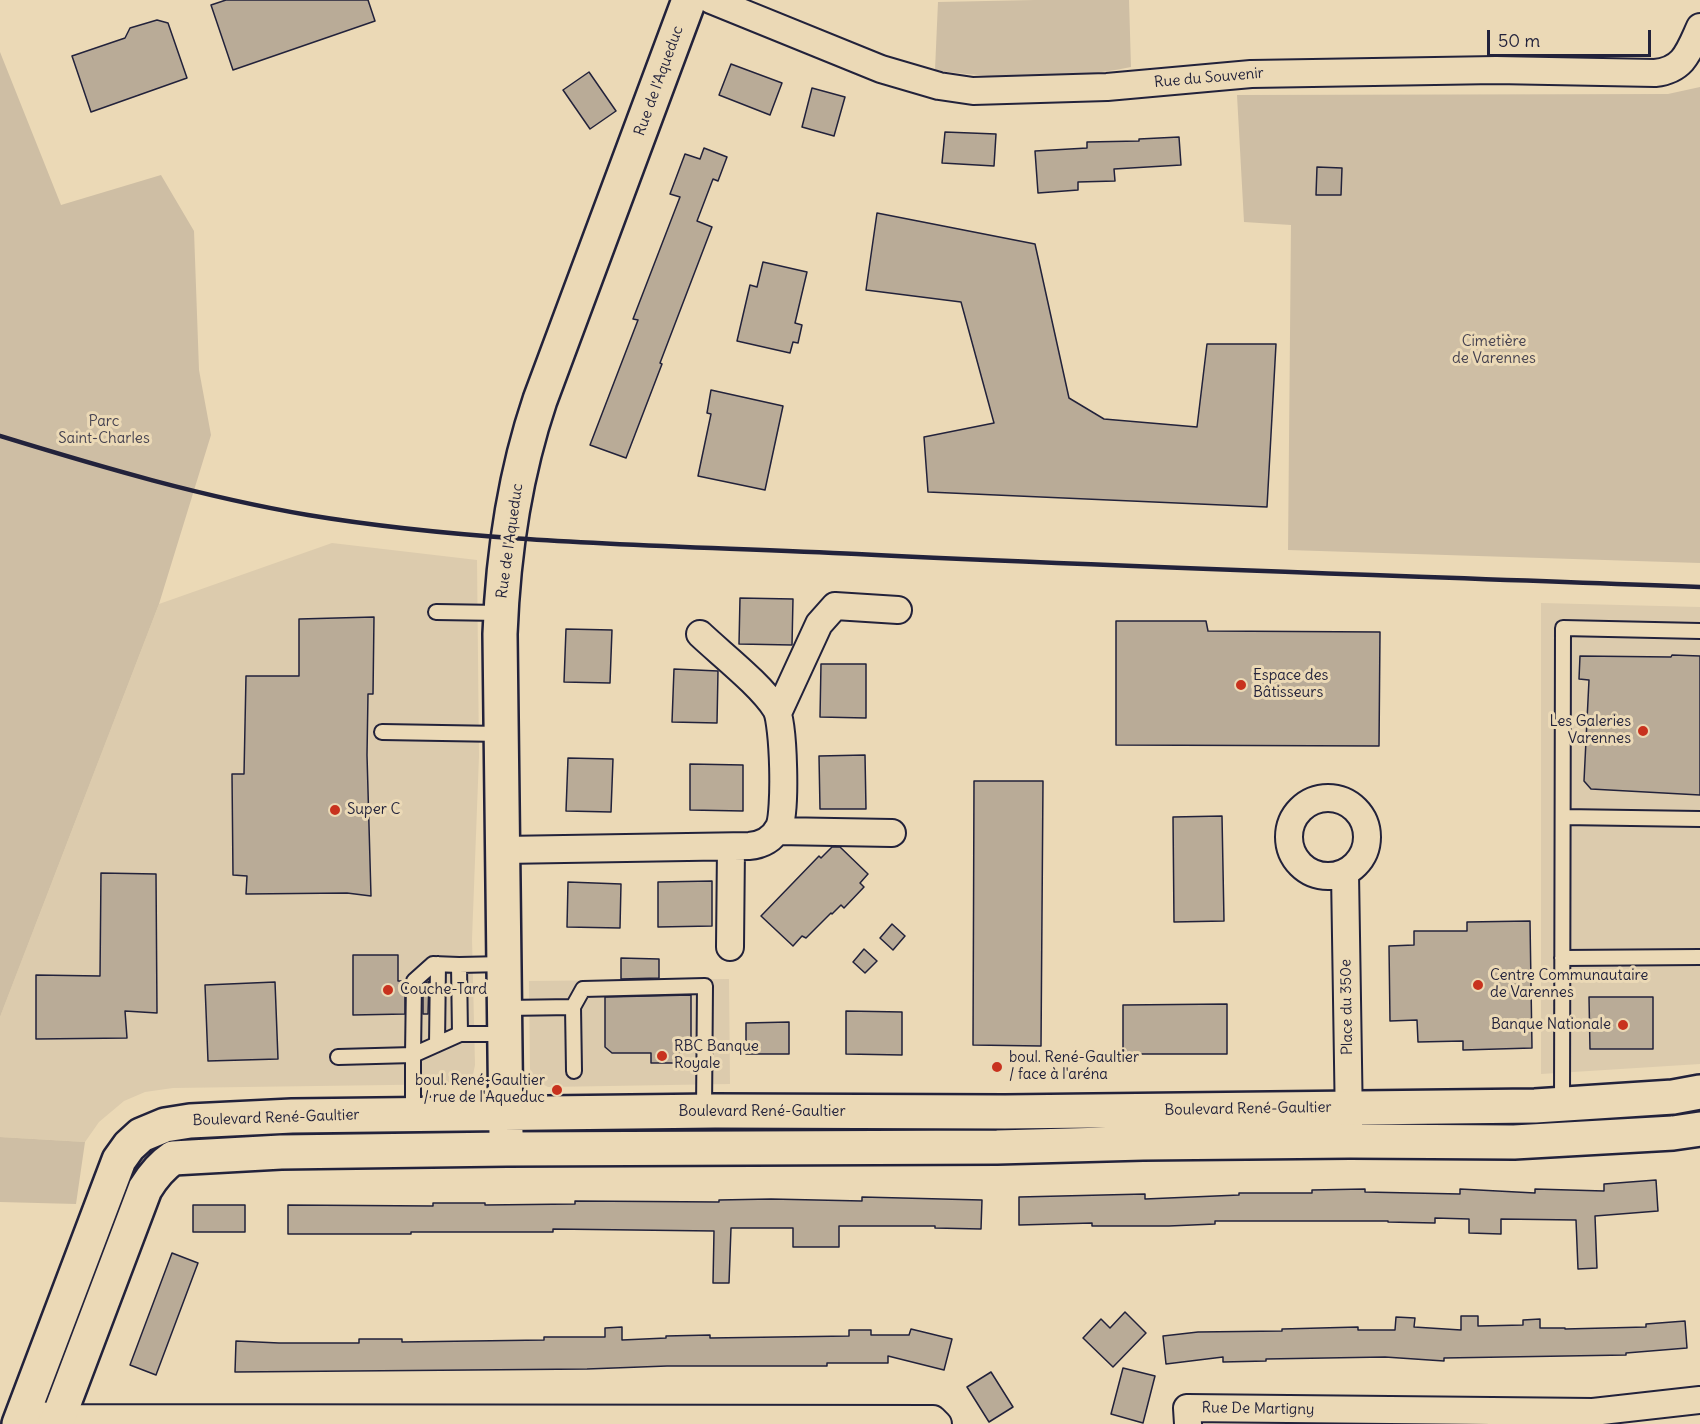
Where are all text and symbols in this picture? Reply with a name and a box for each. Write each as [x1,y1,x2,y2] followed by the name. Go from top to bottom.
[1490,18,1654,56] scale bar
[631,24,687,138] street label: Rue de l'Aqueduc
[1498,29,1540,52] text: 50 m
[1153,64,1265,92] street label: Rue du Souvenir
[1452,333,1536,368] park label: Cimetière de Varennes
[58,413,150,448] park label: Parc Saint-Charles
[493,482,527,600] street label: Rue de l'Aqueduc
[1253,667,1328,702] place label: Espace des Bâtisseurs
[1234,678,1248,692] marker: Espace des Bâtisseurs
[1550,713,1631,748] place label: Les Galeries Varennes
[1636,724,1650,738] marker: Les Galeries Varennes
[347,801,400,819] place label: Super C
[328,803,342,817] marker: Super C
[1337,959,1357,1055] street label: Place du 350e
[1490,967,1648,1002] place label: Centre Communautaire de Varennes
[1471,978,1485,992] marker: Centre Communautaire de Varennes
[400,981,487,999] place label: Couche-Tard
[381,983,395,997] marker: Couche-Tard
[1491,1016,1611,1034] place label: Banque Nationale
[1616,1018,1630,1032] marker: Banque Nationale
[674,1038,759,1073] place label: RBC Banque Royale
[655,1049,669,1063] marker: RBC Banque Royale
[1009,1049,1139,1084] place label: boul. René-Gaultier / face à l'aréna
[990,1060,1004,1074] marker: boul. René-Gaultier / face à l'aréna
[415,1072,545,1107] place label: boul. René-Gaultier / rue de l'Aqueduc
[550,1083,564,1097] marker: boul. René-Gaultier / rue de l'Aqueduc
[1164,1099,1332,1119] street label: Boulevard René-Gaultier
[678,1103,846,1121] street label: Boulevard René-Gaultier
[192,1106,360,1130] street label: Boulevard René-Gaultier
[1201,1399,1315,1419] street label: Rue De Martigny

